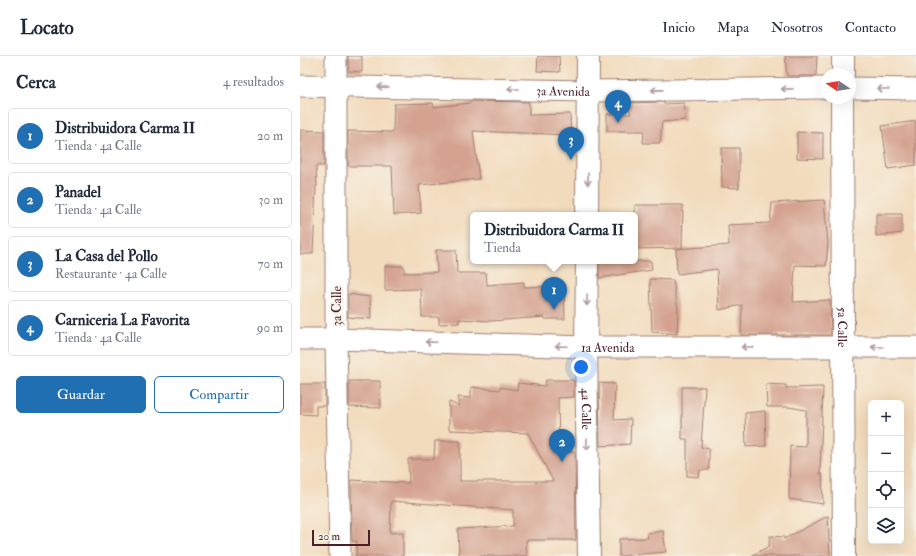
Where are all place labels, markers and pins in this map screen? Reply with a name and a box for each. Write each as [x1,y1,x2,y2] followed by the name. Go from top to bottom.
[605,90,631,123] pin: 4
[558,127,584,160] pin: 3
[541,277,567,310] pin: 1
[549,429,575,462] pin: 2

